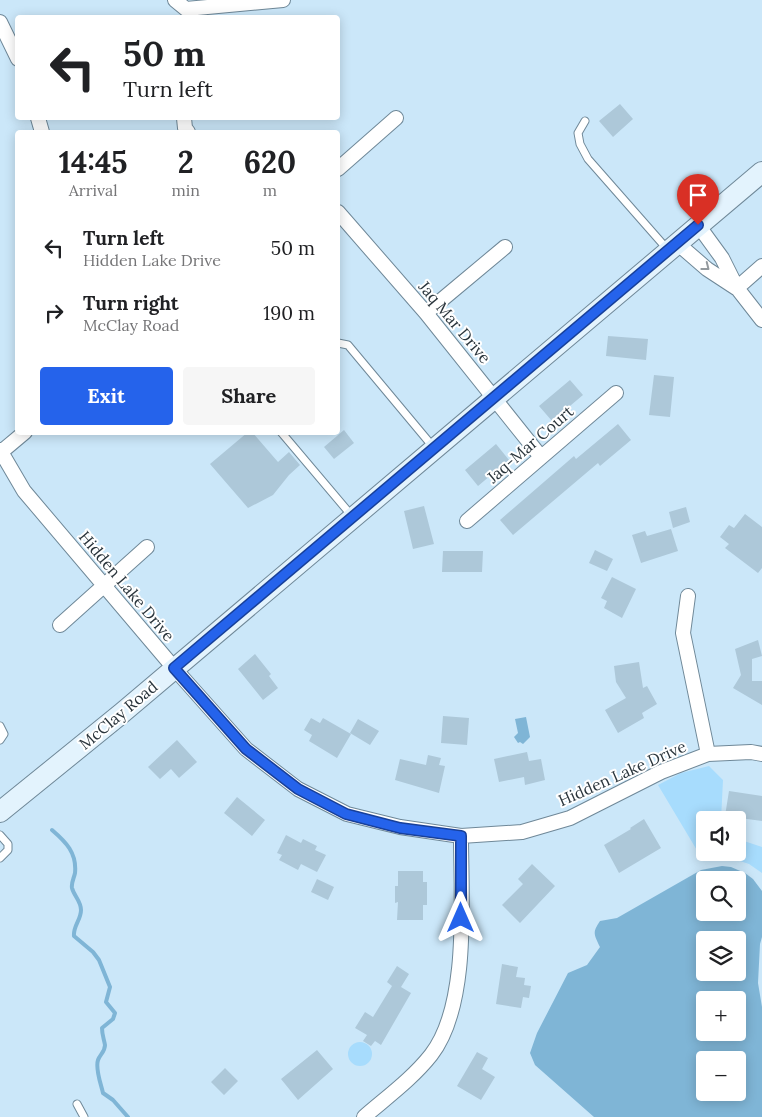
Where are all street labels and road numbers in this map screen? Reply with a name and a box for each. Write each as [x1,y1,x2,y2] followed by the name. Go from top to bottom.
[414,276,495,368] street label: Jaq Mar Drive
[482,400,578,488] street label: Jaq-Mar Court
[75,527,179,645] street label: Hidden Lake Drive
[75,676,162,754] street label: McClay Road
[555,736,689,810] street label: Hidden Lake Drive

